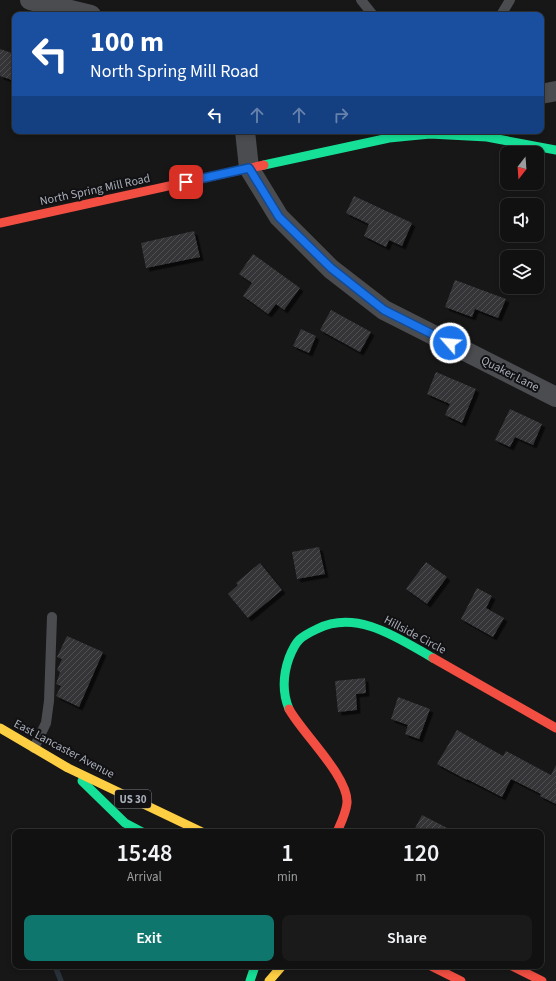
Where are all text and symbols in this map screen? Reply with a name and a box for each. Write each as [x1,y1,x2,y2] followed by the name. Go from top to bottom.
[90,22,164,62] text: 100 m
[24,28,76,80] icon: left
[90,59,259,84] text: North Spring Mill Road
[204,104,226,126] icon: left
[246,104,268,126] icon: ahead
[288,104,310,126] icon: ahead
[330,104,352,126] icon: right
[500,146,544,190] north arrow
[500,146,544,294] map controls
[169,165,203,199] pin
[38,170,152,210] street label: North Spring Mill Road
[175,171,197,193] icon: arrive
[500,198,544,242] button: sound
[500,250,544,294] button: layers
[429,322,471,364] position arrow
[478,352,542,396] street label: Quaker Lane
[381,611,449,659] street label: Hillside Circle
[11,715,117,783] street label: East Lancaster Avenue
[115,790,151,808] road number: US 30
[117,836,172,871] text: 15:48
[281,836,294,871] text: 1
[403,836,439,871] text: 120
[127,868,162,886] text: Arrival
[277,868,298,886] text: min
[416,868,426,886] text: m
[24,915,274,961] button: Exit
[282,915,532,961] button: Share

